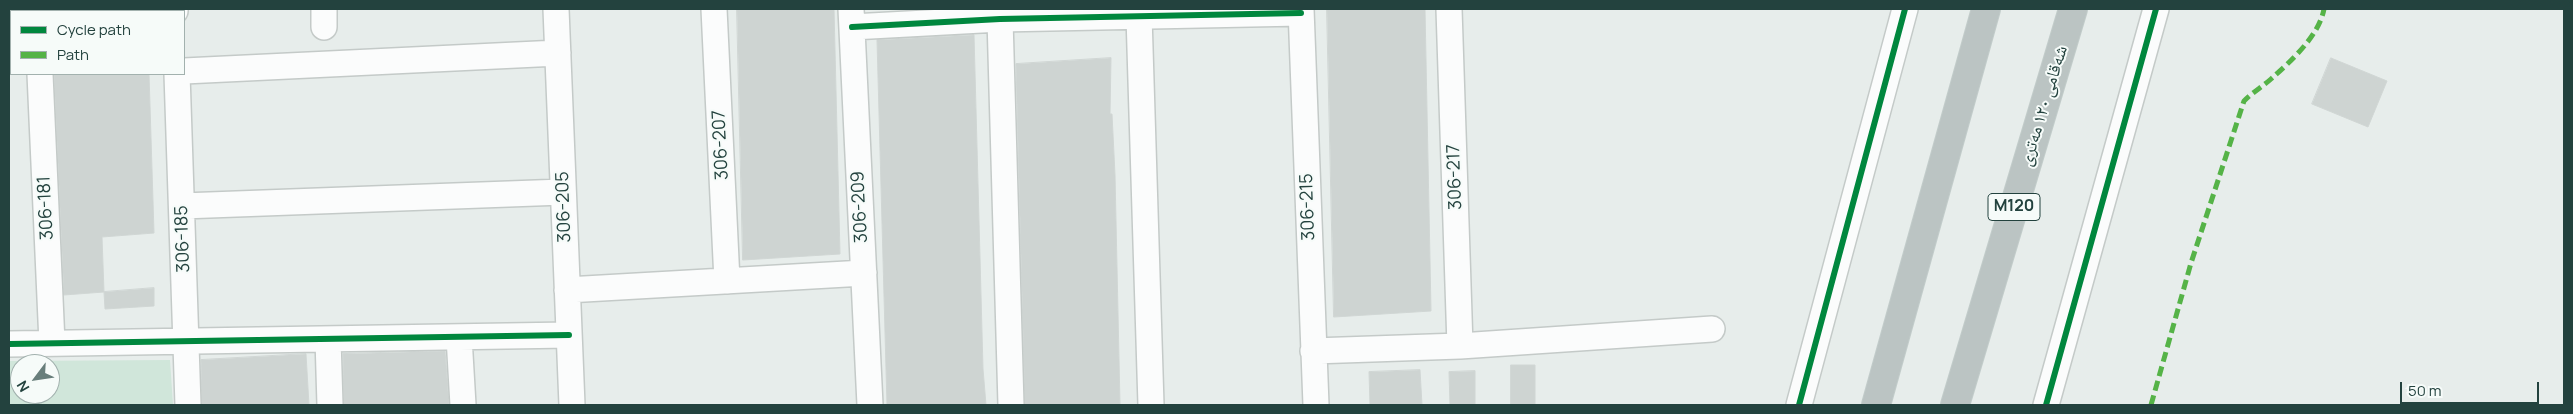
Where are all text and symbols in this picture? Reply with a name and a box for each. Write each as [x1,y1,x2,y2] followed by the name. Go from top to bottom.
[10,10,185,75] legend
[57,19,131,40] text: Cycle path
[2015,43,2073,169] street label: شەقامی ١٢٠ مەتری
[57,44,89,65] text: Path
[708,110,734,180] street label: 306-207
[1443,144,1467,210] street label: 306-217
[847,170,873,244] street label: 306-209
[552,171,576,243] street label: 306-205
[1296,173,1320,241] street label: 306-215
[34,175,58,241] street label: 306-181
[1988,193,2040,220] road number: M120
[171,205,195,273] street label: 306-185
[10,354,60,404] north arrow
[2403,372,2542,404] scale bar
[12,377,33,396] text: N
[2408,380,2442,401] text: 50 m

